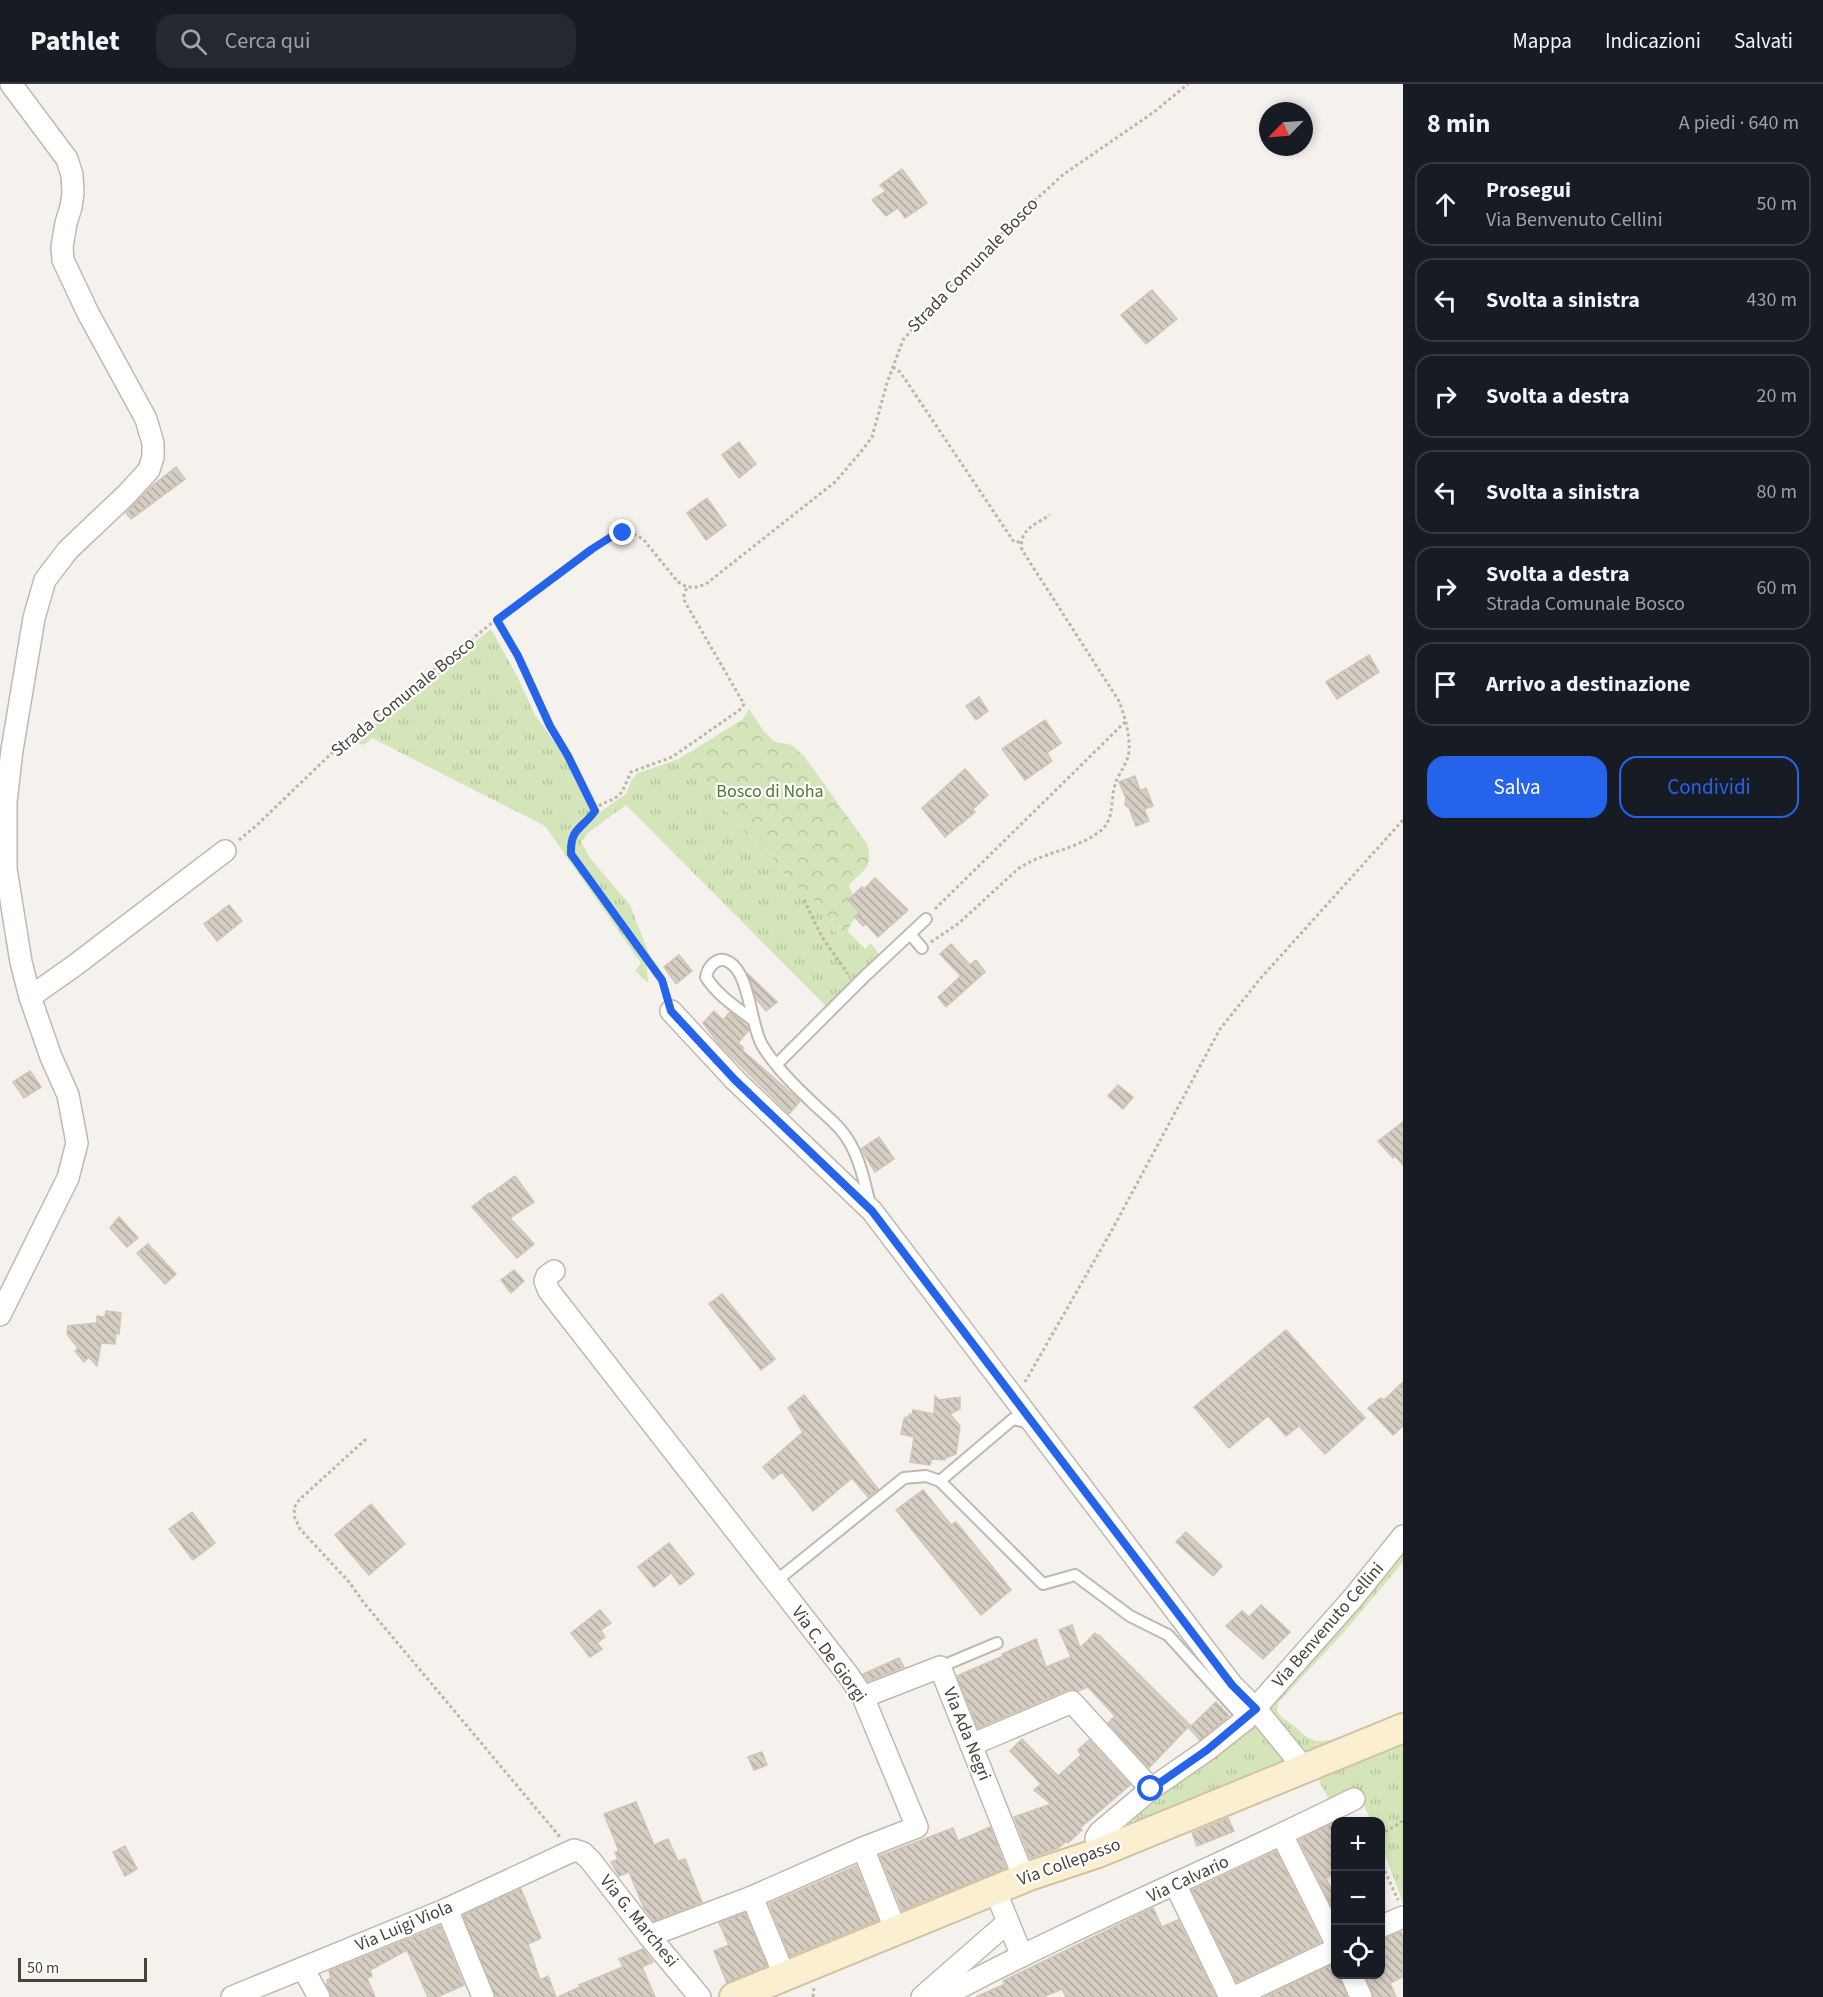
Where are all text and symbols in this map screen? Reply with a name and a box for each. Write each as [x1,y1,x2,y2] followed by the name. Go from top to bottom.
[156,14,576,68] search box
[30,21,120,61] text: Pathlet
[177,25,210,58] icon: search
[225,25,310,57] text: Cerca qui
[1513,26,1572,56] text: Mappa
[1605,26,1701,56] text: Indicazioni
[1734,26,1793,56] text: Salvati
[1259,102,1313,156] north arrow
[1427,105,1490,142] text: 8 min
[1679,109,1799,137] text: A piedi · 640 m
[1486,174,1571,206] text: Prosegui
[1429,188,1462,221] icon: ahead
[1757,190,1797,218] text: 50 m
[902,192,1044,338] street label: Strada Comunale Bosco
[1486,206,1663,234] text: Via Benvenuto Cellini
[1429,284,1462,317] icon: left
[1486,284,1640,316] text: Svolta a sinistra
[1747,286,1797,314] text: 430 m
[1429,380,1462,413] icon: right
[1486,380,1630,412] text: Svolta a destra
[1757,382,1797,410] text: 20 m
[1429,476,1462,509] icon: left
[1486,476,1640,508] text: Svolta a sinistra
[1757,478,1797,506] text: 80 m
[609,519,635,545] route end
[1486,558,1630,590] text: Svolta a destra
[1429,572,1462,605] icon: right
[1757,574,1797,602] text: 60 m
[1486,590,1685,618] text: Strada Comunale Bosco
[326,631,480,763] street label: Strada Comunale Bosco
[1429,668,1462,701] icon: arrive
[1486,668,1691,700] text: Arrivo a destinazione
[1427,756,1607,818] button: Salva
[1619,756,1799,818] button: Condividi
[716,779,824,804] park label: Bosco di Noha
[1266,1557,1390,1693] street label: Via Benvenuto Cellini
[786,1601,872,1707] street label: Via C. De Giorgi
[937,1683,997,1785] street label: Via Ada Negri
[1137,1775,1163,1801] route start
[1331,1817,1385,1979] map controls
[1331,1817,1385,1871] button: +
[1014,1832,1124,1892] street label: Via Collepasso
[1143,1849,1233,1909] street label: Via Calvario
[594,1869,684,1973] street label: Via G. Marchesi
[1331,1871,1385,1925] button: −
[352,1894,456,1958] street label: Via Luigi Viola
[1331,1925,1385,1979] button: locate
[18,1955,147,1982] scale bar
[27,1957,59,1979] text: 50 m

